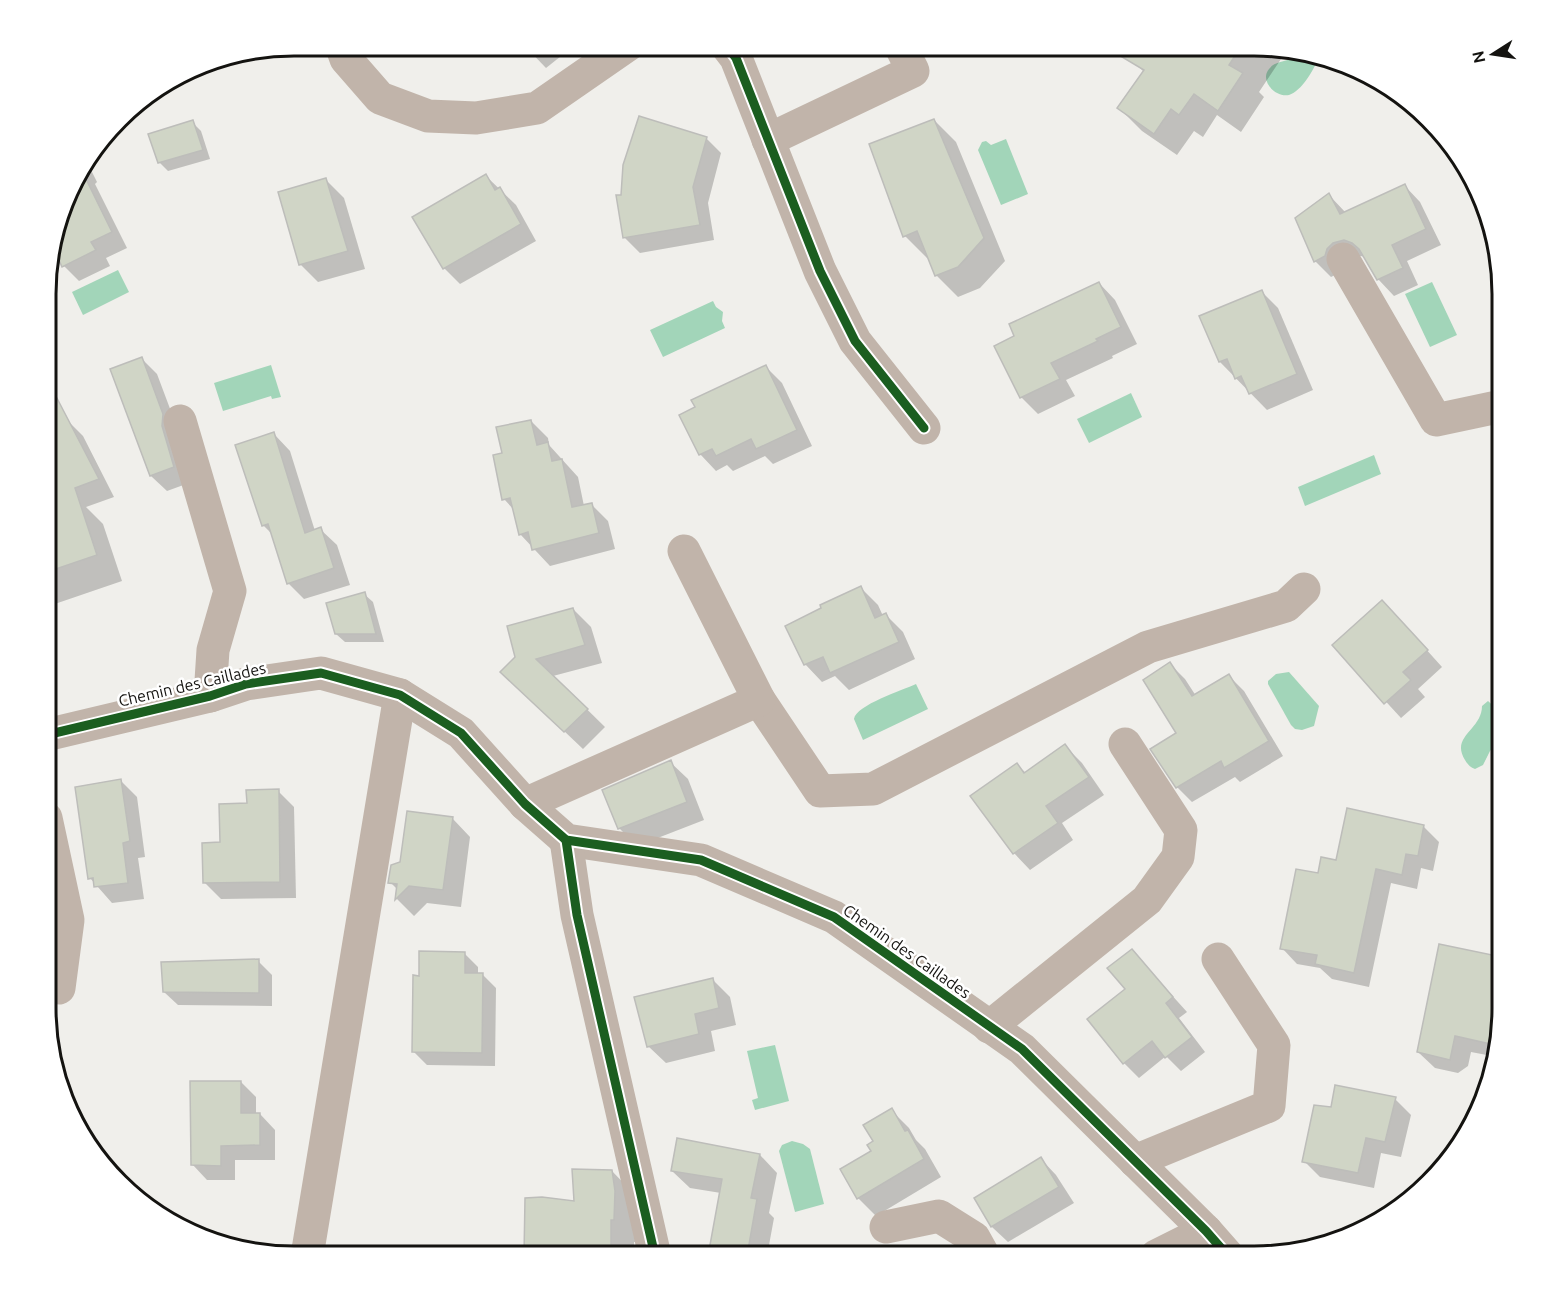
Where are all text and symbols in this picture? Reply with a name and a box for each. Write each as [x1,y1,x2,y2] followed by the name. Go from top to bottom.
[1463,24,1523,84] north arrow
[1468,49,1488,65] text: N
[117,658,268,710] street label: Chemin des Caillades
[840,900,974,1002] street label: Chemin des Caillades

